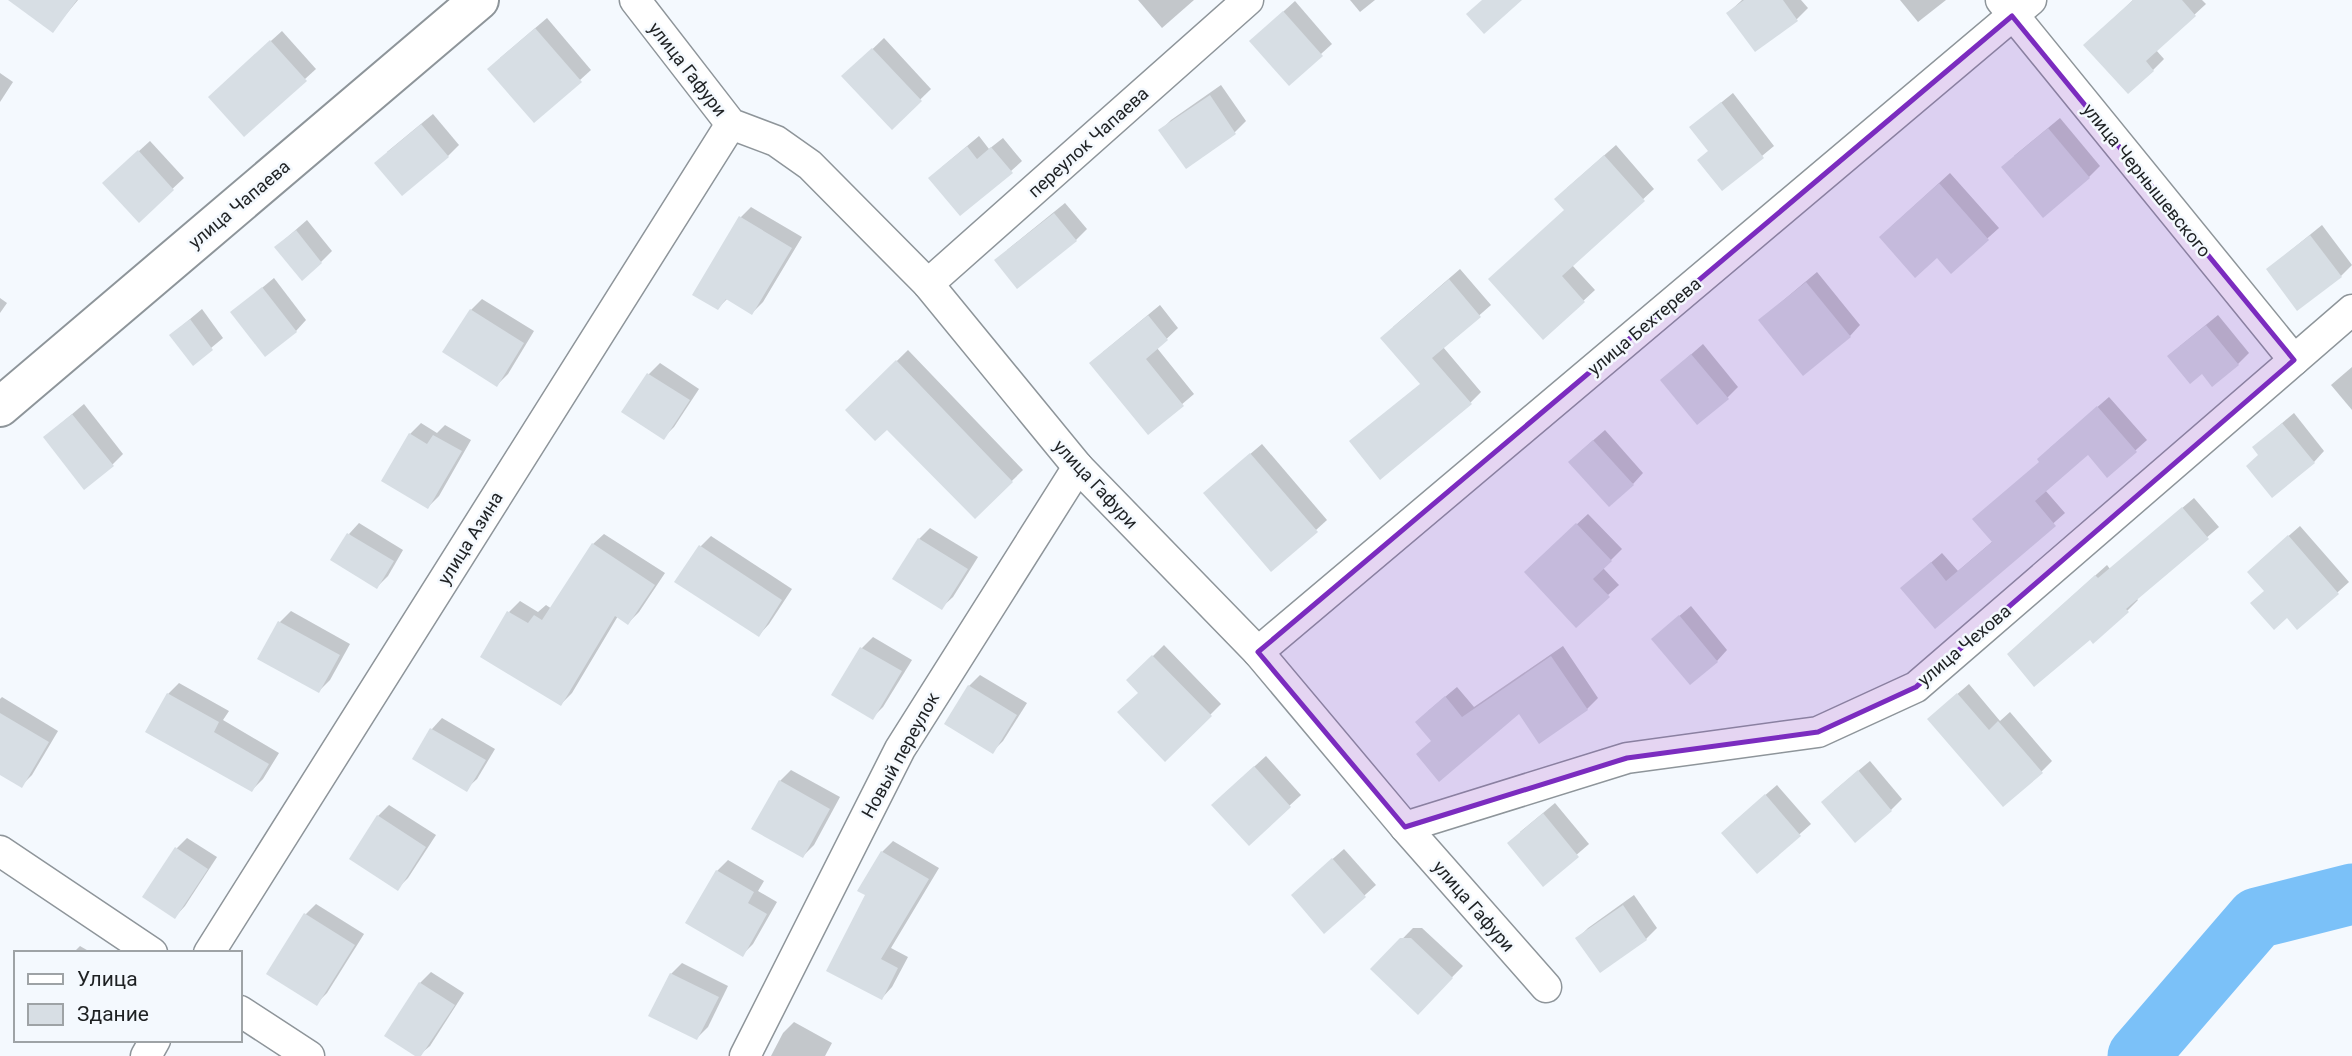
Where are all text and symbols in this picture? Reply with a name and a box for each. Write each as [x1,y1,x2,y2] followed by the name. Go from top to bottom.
[645,18,731,120] street label: улица Гафури
[1024,83,1152,201] street label: переулок Чапаева
[2079,99,2215,261] street label: улица Чернышевского
[184,156,294,252] street label: улица Чапаева
[1583,273,1705,379] street label: улица Бехтерева
[1050,435,1142,533] street label: улица Гафури
[433,488,507,588] street label: улица Азина
[1913,600,2015,690] street label: улица Чехова
[857,688,943,821] street label: Новый переулок
[1429,856,1519,956] street label: улица Гафури
[14,951,242,1042] legend
[77,967,138,991] text: Улица
[77,1002,149,1026] text: Здание

